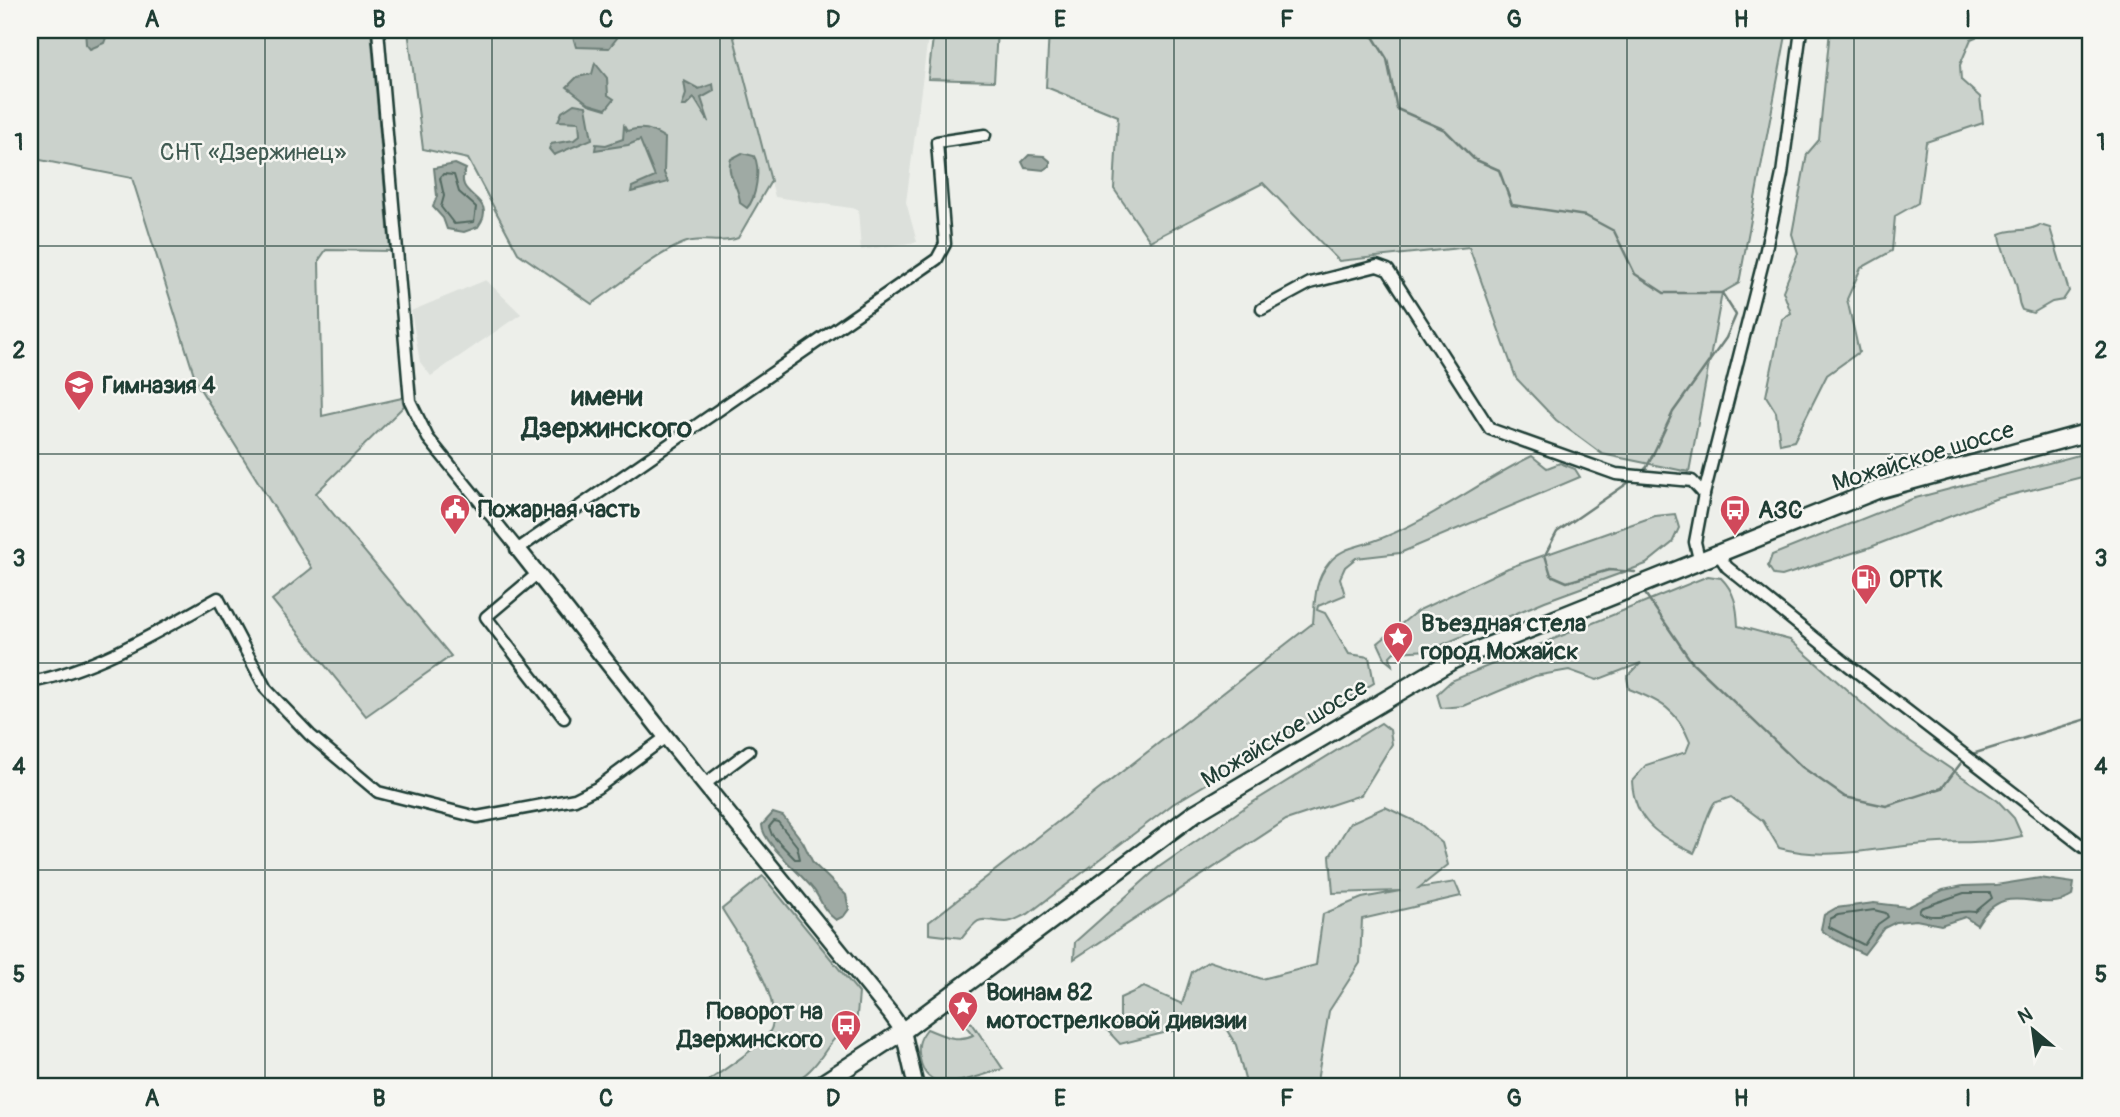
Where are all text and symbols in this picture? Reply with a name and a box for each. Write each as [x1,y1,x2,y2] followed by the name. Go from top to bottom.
[145,5,160,34] text: A
[372,5,386,34] text: B
[599,5,613,34] text: C
[826,5,840,34] text: D
[1054,5,1066,34] text: E
[1280,5,1294,34] text: F
[1506,5,1522,34] text: G
[1734,5,1748,34] text: H
[1965,5,1971,34] text: I
[15,128,24,157] text: 1
[2097,128,2106,157] text: 1
[160,138,346,167] park label: СНТ «Дзержинец»
[13,336,26,365] text: 2
[2095,336,2108,365] text: 2
[62,368,96,412] school or university icon: Гимназия 4
[102,371,216,400] place label: Гимназия 4
[520,379,692,446] district label: имени Дзержинского
[1829,415,2018,498] street label: Можайское шоссе
[438,492,472,536] public building icon: Пожарная часть
[1718,493,1752,537] bus stop icon: АЗС
[478,495,641,524] place label: Пожарная часть
[1758,496,1803,525] place label: АЗС
[13,544,25,573] text: 3
[2095,544,2107,573] text: 3
[1849,562,1883,606] fuel station icon: ОРТК
[1889,565,1943,594] place label: ОРТК
[1420,609,1586,666] place label: Въездная стела город Можайск
[1381,620,1415,664] place icon: Въездная стела город Можайск
[1196,672,1373,794] street label: Можайское шоссе
[12,752,26,781] text: 4
[2094,752,2108,781] text: 4
[13,960,25,989] text: 5
[2095,960,2107,989] text: 5
[986,978,1247,1035] place label: Воинам 82 мотострелковой дивизии
[946,989,980,1033] place icon: Воинам 82 мотострелковой дивизии
[1997,995,2068,1064] north arrow
[675,997,823,1054] place label: Поворот на Дзержинского
[2014,1002,2037,1030] text: N
[829,1008,863,1052] bus stop icon: Поворот на Дзержинского
[145,1084,160,1113] text: A
[372,1084,386,1113] text: B
[599,1084,613,1113] text: C
[826,1084,840,1113] text: D
[1054,1084,1066,1113] text: E
[1280,1084,1294,1113] text: F
[1506,1084,1522,1113] text: G
[1734,1084,1748,1113] text: H
[1965,1084,1971,1113] text: I

